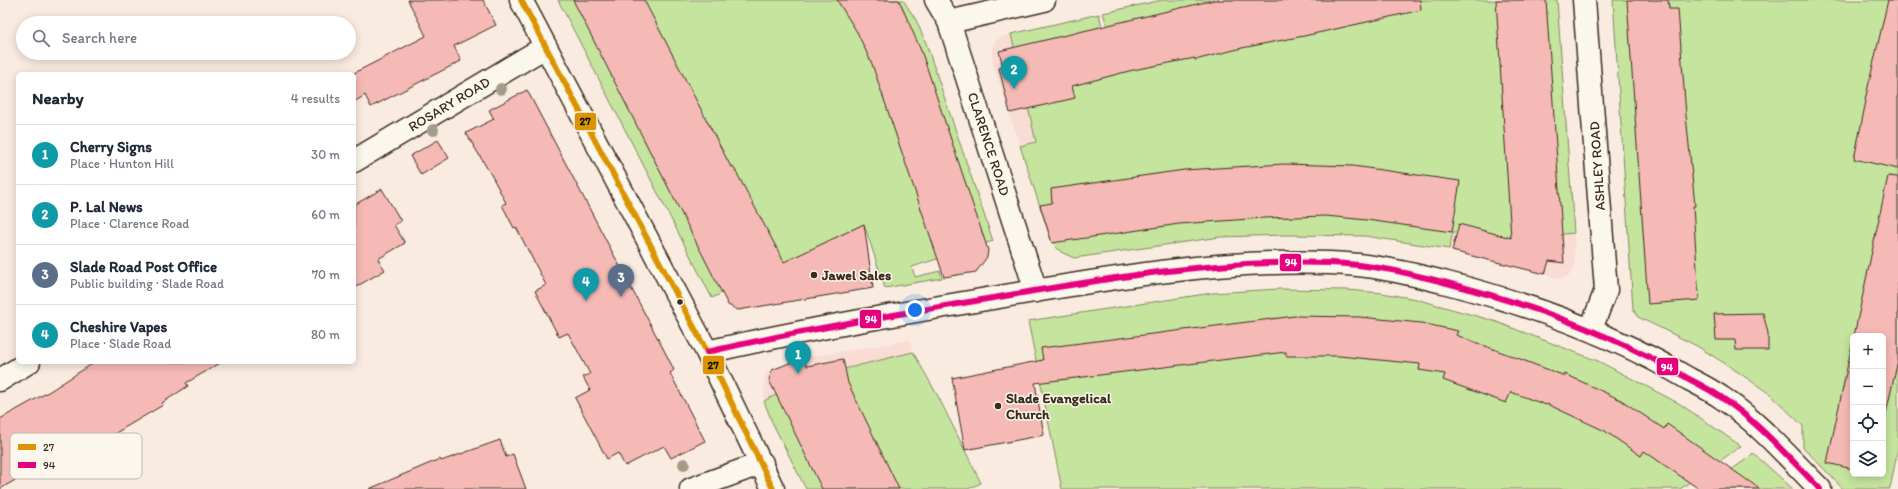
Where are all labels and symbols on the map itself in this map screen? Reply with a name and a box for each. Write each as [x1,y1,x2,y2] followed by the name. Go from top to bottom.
[1001,56,1027,89] pin: 2
[405,73,493,135] street label: ROSARY ROAD
[964,90,1013,198] street label: CLARENCE ROAD
[574,112,597,131] line badge: 27
[579,115,591,128] text: 27
[1586,121,1609,211] street label: ASHLEY ROAD
[1279,253,1302,272] line badge: 94
[1285,256,1298,269] text: 94
[608,264,634,297] pin: 3
[821,267,891,284] place label: Jawel Sales
[573,268,599,301] pin: 4
[809,270,819,280] marker: Jawel Sales
[675,297,685,307] unlabelled marker
[905,300,925,320] your location
[859,309,882,329] line badge: 94
[865,313,878,326] text: 94
[785,341,811,374] pin: 1
[702,355,725,375] line badge: 27
[1656,357,1679,376] line badge: 94
[707,359,719,372] text: 27
[1661,361,1674,374] text: 94
[1006,390,1112,423] place label: Slade Evangelical Church
[993,401,1003,411] marker: Slade Evangelical Church
[10,433,142,479] legend
[43,441,55,454] text: 27
[43,459,56,472] text: 94

